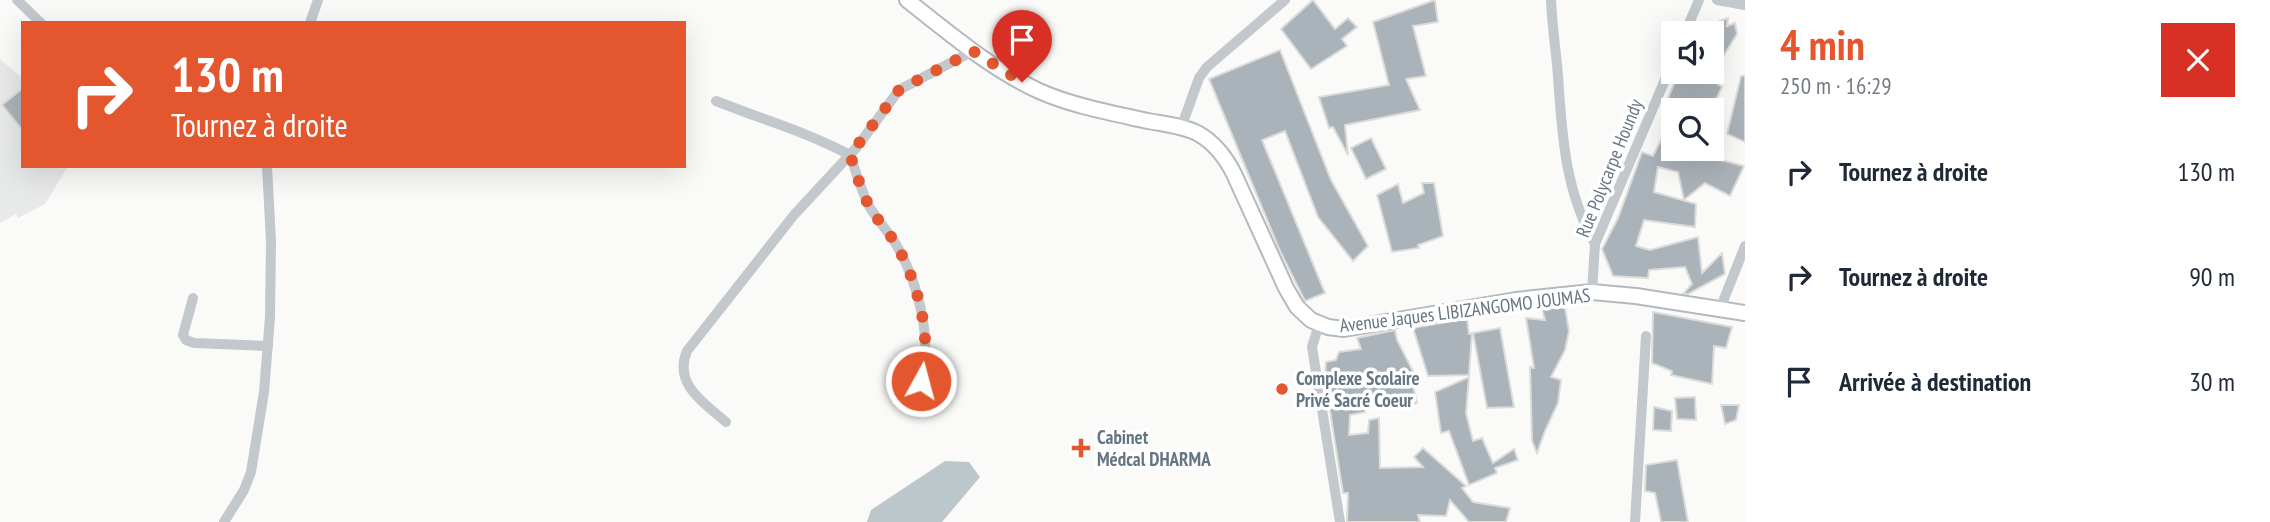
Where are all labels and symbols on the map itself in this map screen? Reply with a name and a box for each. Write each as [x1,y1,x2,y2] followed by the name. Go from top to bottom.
[992,10,1052,82] pin
[1570,95,1648,241] street label: Rue Polycarpe Houndy
[1338,283,1592,337] street label: Avenue Jaques LIBIZANGOMO JOUMAS
[884,344,958,418] position arrow
[1296,366,1420,412] place label: Complexe Scolaire Privé Sacré Coeur
[1274,381,1290,397] marker: Complexe Scolaire Privé Sacré Coeur
[1097,425,1211,471] place label: Cabinet Médcal DHARMA
[1071,438,1091,458] marker: Cabinet Médcal DHARMA

